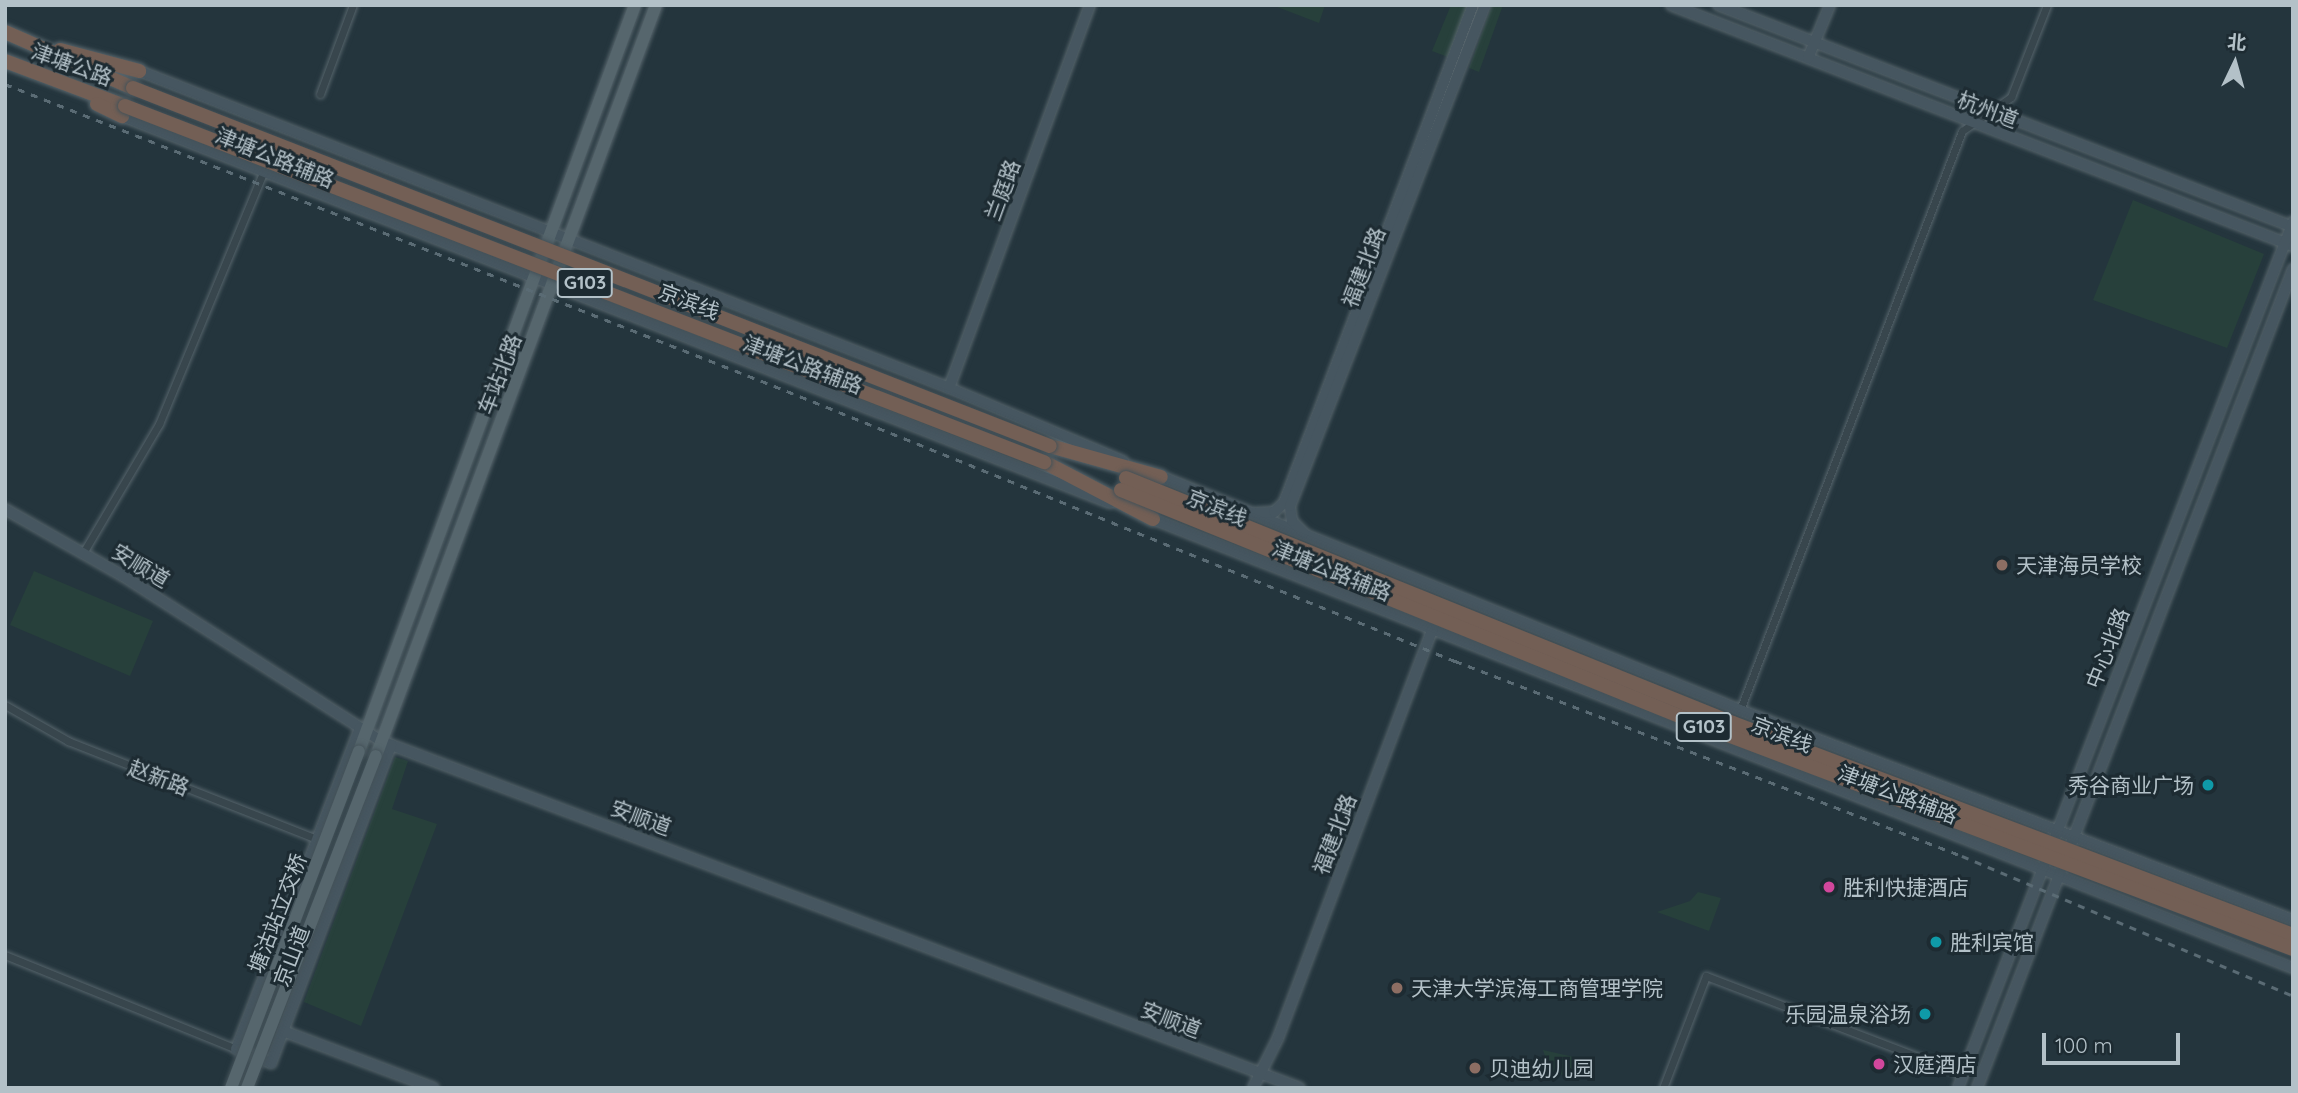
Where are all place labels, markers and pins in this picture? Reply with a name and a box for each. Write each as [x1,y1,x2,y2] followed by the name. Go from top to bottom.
[2016,552,2142,578] place label: 天津海员学校
[1994,557,2010,573] marker: 天津海员学校
[2068,772,2194,798] place label: 秀谷商业广场
[2200,777,2216,793] marker: 秀谷商业广场
[1843,874,1969,900] place label: 胜利快捷酒店
[1821,879,1837,895] marker: 胜利快捷酒店
[1950,929,2034,955] place label: 胜利宾馆
[1928,934,1944,950] marker: 胜利宾馆
[1411,975,1663,1001] place label: 天津大学滨海工商管理学院
[1389,980,1405,996] marker: 天津大学滨海工商管理学院
[1785,1001,1911,1027] place label: 乐园温泉浴场
[1917,1006,1933,1022] marker: 乐园温泉浴场
[1893,1051,1977,1077] place label: 汉庭酒店
[1489,1055,1594,1081] place label: 贝迪幼儿园
[1871,1056,1887,1072] marker: 汉庭酒店
[1467,1060,1483,1076] marker: 贝迪幼儿园

